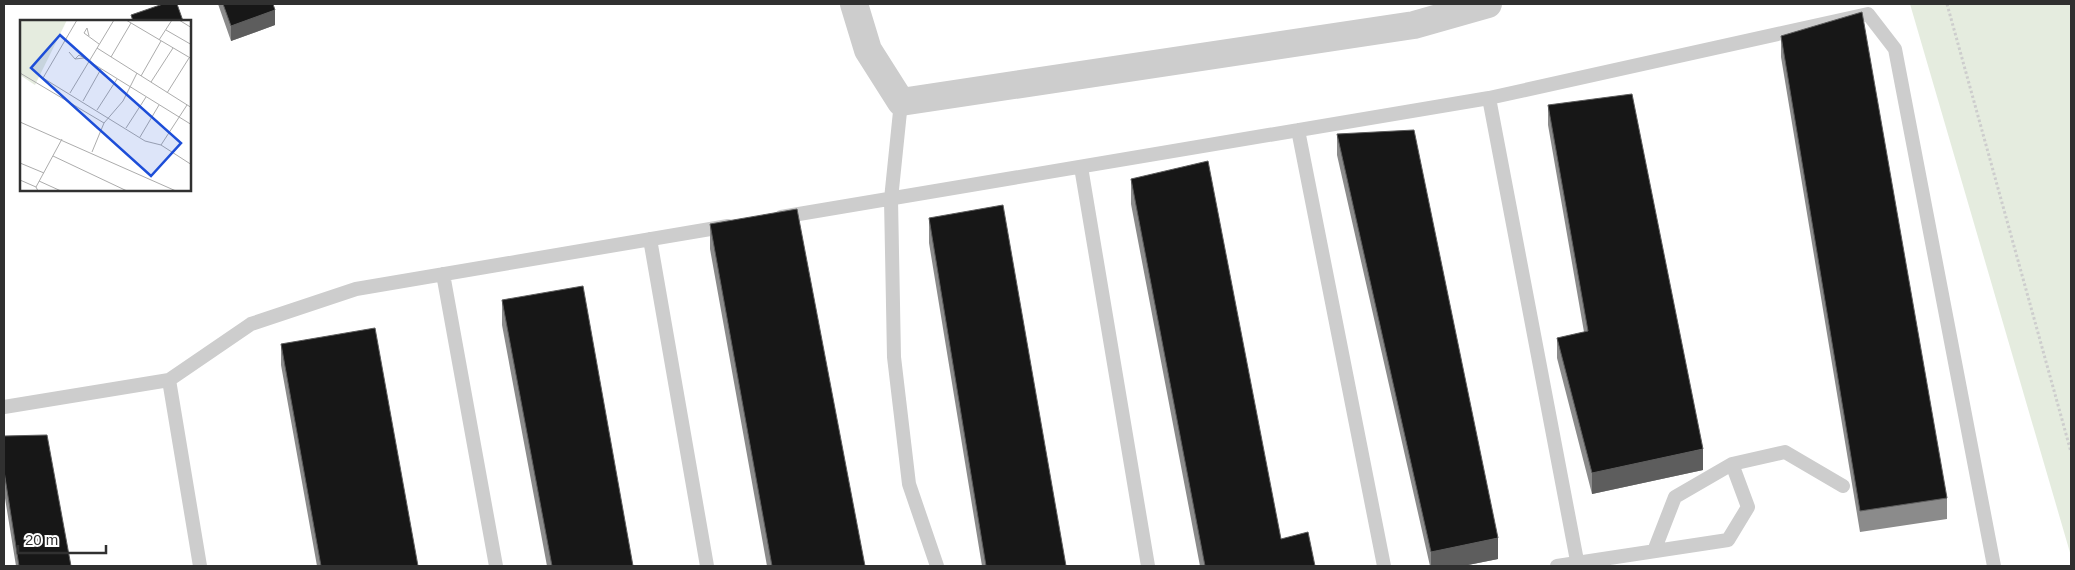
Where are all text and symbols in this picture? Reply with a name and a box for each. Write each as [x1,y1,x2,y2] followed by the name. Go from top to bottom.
[20,20,191,191] inset map
[18,522,105,554] scale bar
[25,531,58,548] text: 20 m

